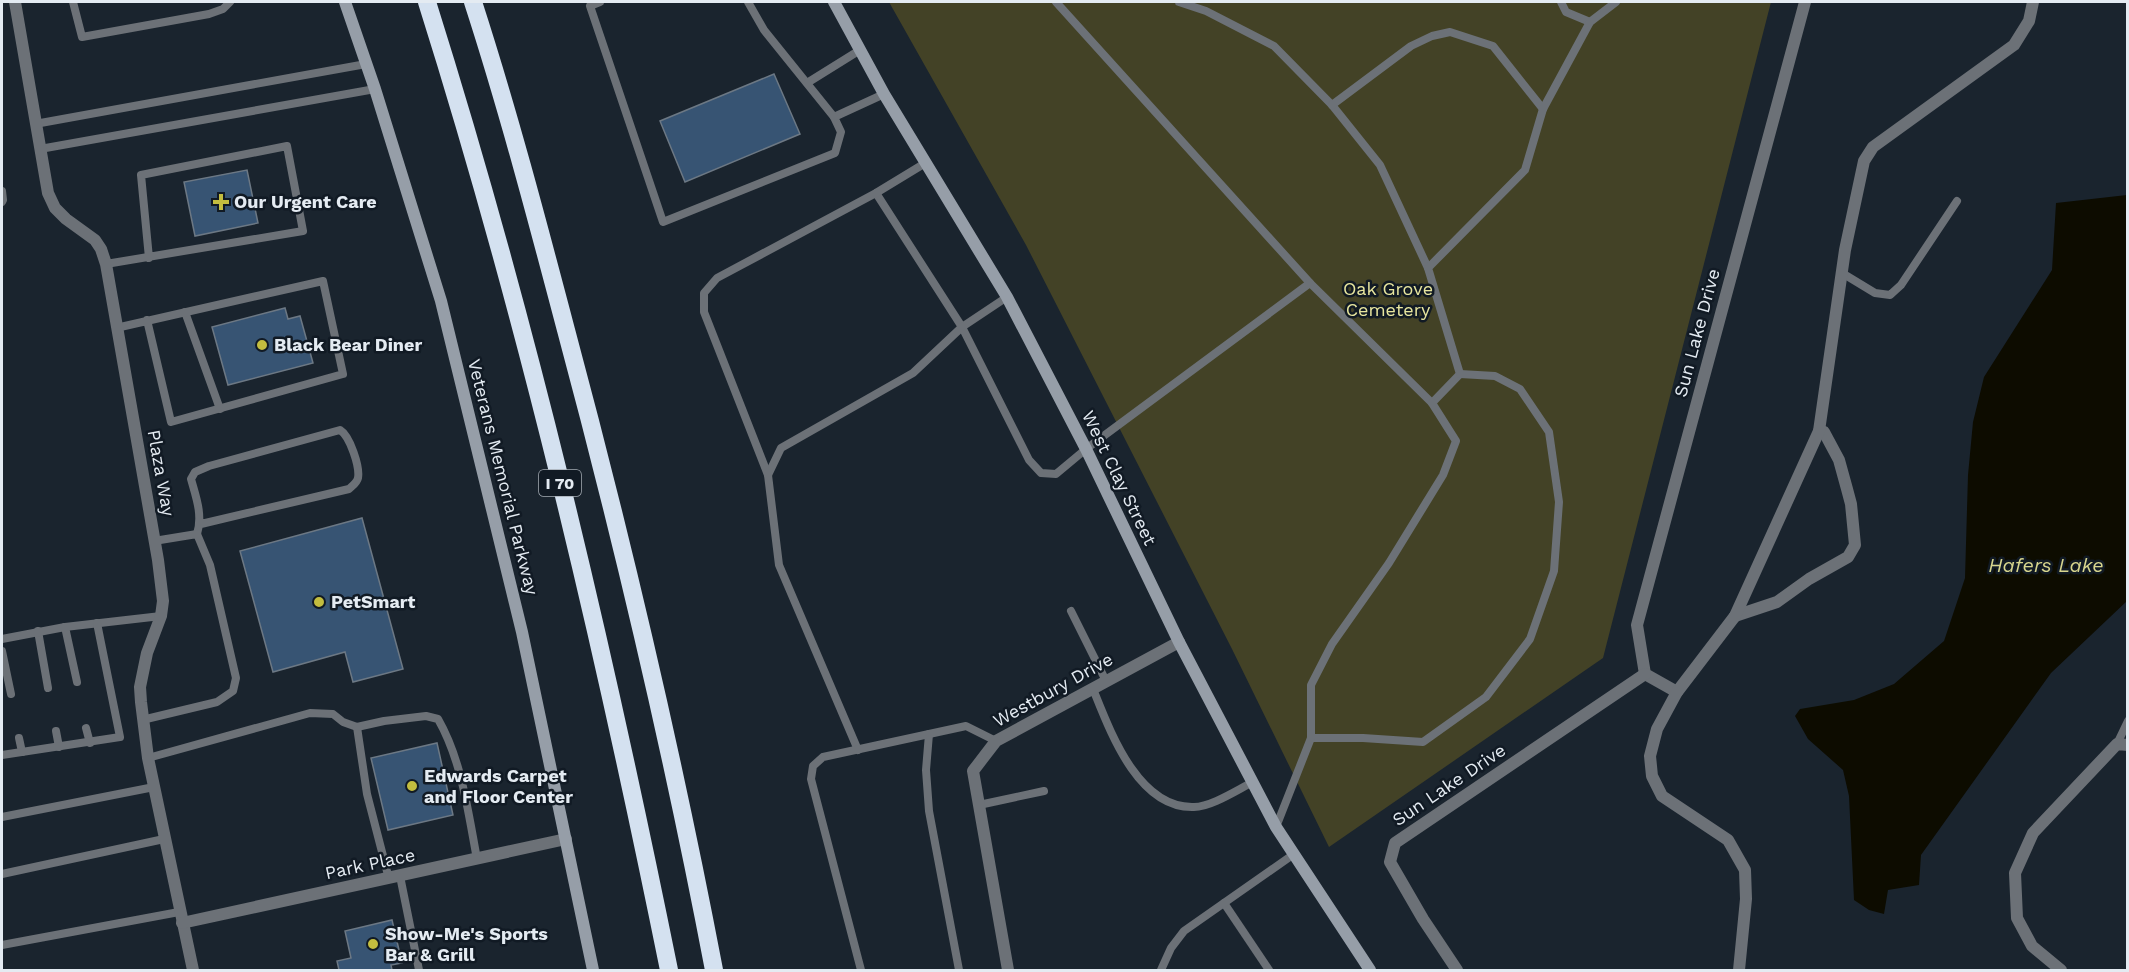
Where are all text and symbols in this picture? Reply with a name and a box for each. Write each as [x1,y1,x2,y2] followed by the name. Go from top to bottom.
[234,191,377,212] place label: Our Urgent Care
[212,193,230,211] marker: Our Urgent Care
[1669,266,1724,399] street label: Sun Lake Drive
[1343,278,1433,320] park label: Oak Grove Cemetery
[274,334,422,355] place label: Black Bear Diner
[255,338,269,352] marker: Black Bear Diner
[464,357,543,598] street label: Veterans Memorial Parkway
[1078,407,1161,549] street label: West Clay Street
[144,428,180,518] street label: Plaza Way
[539,470,581,496] road number: I 70
[1988,553,2104,577] water label: Hafers Lake
[331,591,415,612] place label: PetSmart
[312,595,326,609] marker: PetSmart
[989,648,1116,731] street label: Westbury Drive
[1388,739,1509,830] street label: Sun Lake Drive
[424,765,573,807] place label: Edwards Carpet and Floor Center
[405,779,419,793] marker: Edwards Carpet and Floor Center
[323,844,417,883] street label: Park Place
[385,923,548,965] place label: Show-Me's Sports Bar & Grill
[366,937,380,951] marker: Show-Me's Sports Bar & Grill

